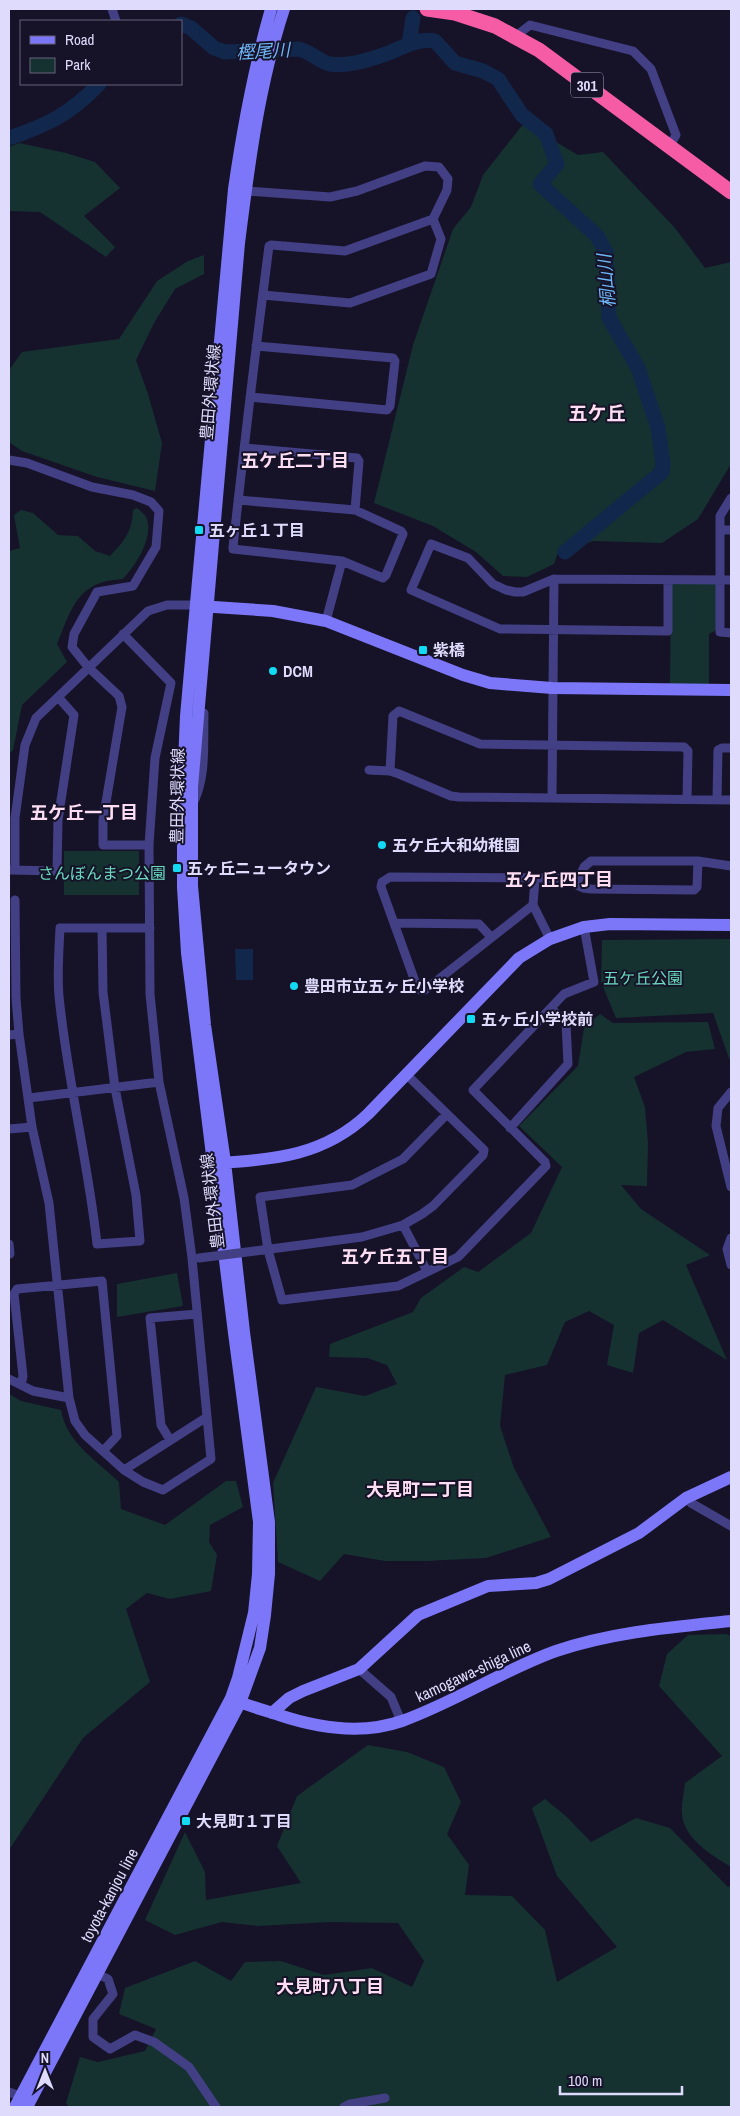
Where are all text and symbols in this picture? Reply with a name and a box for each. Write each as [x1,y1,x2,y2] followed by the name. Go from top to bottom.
[20,20,182,85] legend
[65,29,94,50] text: Road
[235,37,293,65] water label: 樫尾川
[65,54,91,75] text: Park
[571,72,603,98] road number: 301
[591,251,621,309] water label: 桐山川
[195,343,225,441] street label: 豊田外環状線
[568,400,626,426] district label: 五ケ丘
[241,448,349,473] district label: 五ケ丘二丁目
[209,519,305,541] place label: 五ヶ丘１丁目
[193,524,205,536] marker: 五ヶ丘１丁目
[433,639,465,661] place label: 紫橋
[417,644,429,656] marker: 紫橋
[283,660,313,682] place label: DCM
[267,665,279,677] marker: DCM
[165,748,189,844] street label: 豊田外環状線
[30,800,138,825] district label: 五ケ丘一丁目
[392,834,520,856] place label: 五ケ丘大和幼稚園
[376,839,388,851] marker: 五ケ丘大和幼稚園
[187,857,331,879] place label: 五ヶ丘ニュータウン
[38,862,166,884] park label: さんぼんまつ公園
[171,862,183,874] marker: 五ヶ丘ニュータウン
[505,867,613,892] district label: 五ケ丘四丁目
[603,967,683,989] park label: 五ケ丘公園
[304,975,464,997] place label: 豊田市立五ヶ丘小学校
[288,980,300,992] marker: 豊田市立五ヶ丘小学校
[481,1008,593,1030] place label: 五ヶ丘小学校前
[465,1013,477,1025] marker: 五ヶ丘小学校前
[195,1152,229,1250] street label: 豊田外環状線
[341,1244,449,1269] district label: 五ケ丘五丁目
[366,1477,474,1502] district label: 大見町二丁目
[412,1635,534,1707] street label: kamogawa-shiga line
[196,1810,292,1832] place label: 大見町１丁目
[180,1815,192,1827] marker: 大見町１丁目
[75,1844,143,1946] street label: toyota-kanjou line
[276,1974,384,1999] district label: 大見町八丁目
[20,2046,70,2096] north arrow
[41,2049,49,2067] text: N
[560,2064,682,2096] scale bar
[568,2070,602,2091] text: 100 m

